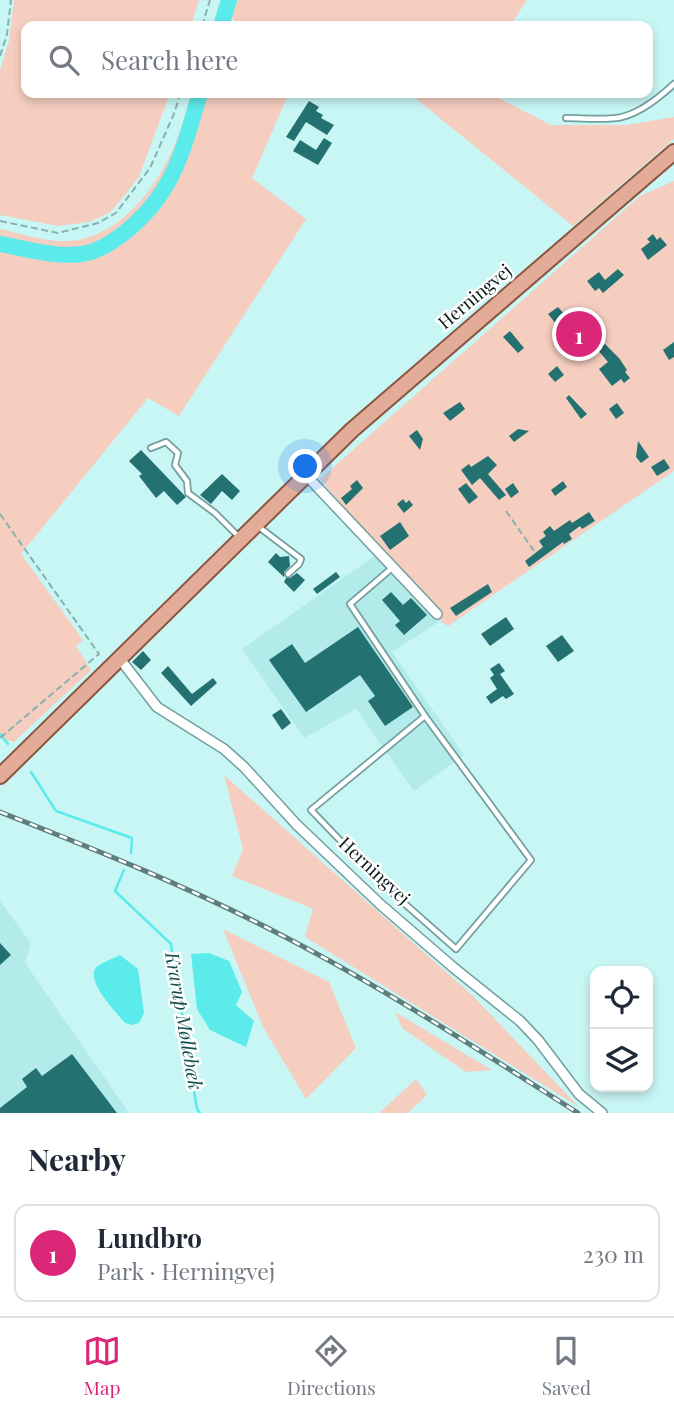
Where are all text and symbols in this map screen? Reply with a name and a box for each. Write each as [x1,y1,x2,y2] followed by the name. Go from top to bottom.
[21,21,653,98] search box
[45,41,83,79] icon: search
[101,42,238,77] text: Search here
[433,258,516,334] street label: Herningvej
[556,308,602,360] pin: 1
[288,449,322,483] your location
[334,831,415,909] street label: Herningvej
[160,949,210,1092] water label: Krarup Møllebæk
[590,966,653,1092] map controls
[590,966,653,1029] button: locate
[590,1029,653,1092] button: layers
[28,1139,126,1179] text: Nearby
[97,1220,202,1255] text: Lundbro
[49,1238,57,1269] text: 1
[583,1238,644,1269] text: 230 m
[97,1255,275,1286] text: Park · Herningvej
[83,1332,121,1400] tab: Map
[287,1332,376,1400] tab: Directions
[542,1332,591,1400] tab: Saved

